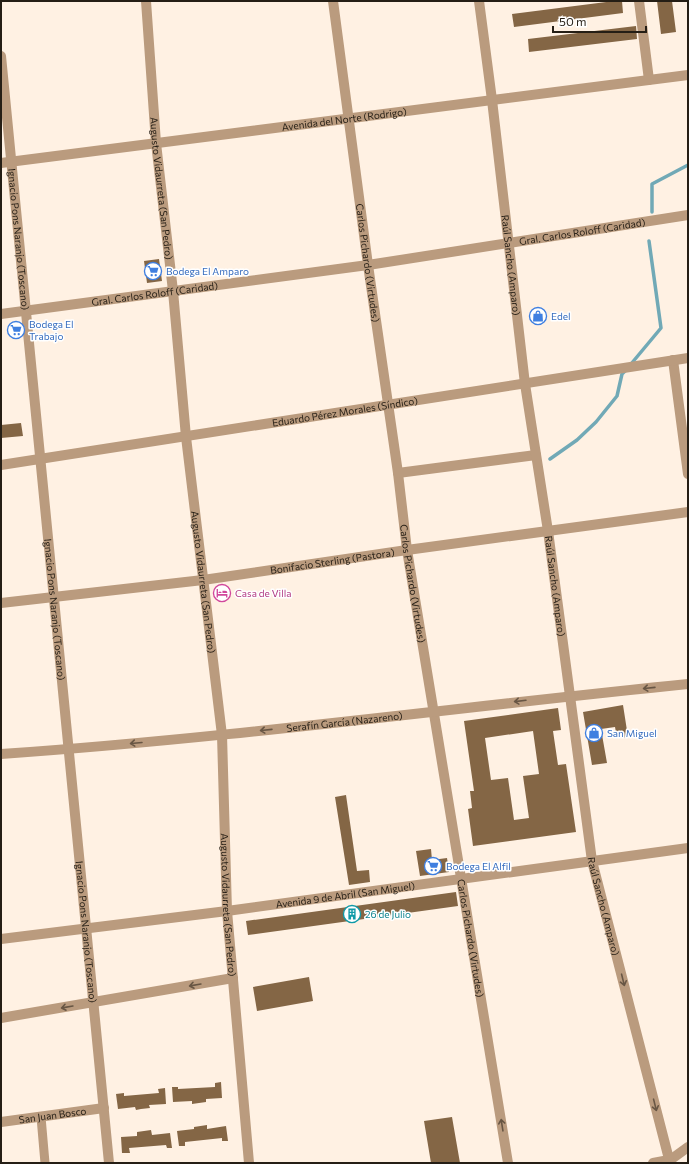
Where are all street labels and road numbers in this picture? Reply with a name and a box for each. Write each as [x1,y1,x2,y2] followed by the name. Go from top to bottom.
[281,105,407,133] street label: Avenida del Norte (Rodrigo)
[148,117,175,260] street label: Augusto Vidaurreta (San Pedro)
[6,168,32,311] street label: Ignacio Pons Naranjo (Toscano)
[354,203,382,323] street label: Carlos Pichardo (Virtudes)
[499,214,523,316] street label: Raúl Sancho (Amparo)
[518,216,646,247] street label: Gral. Carlos Roloff (Caridad)
[91,279,219,308] street label: Gral. Carlos Roloff (Caridad)
[271,394,419,429] street label: Eduardo Pérez Morales (Síndico)
[189,510,218,654] street label: Augusto Vidaurreta (San Pedro)
[398,524,428,644] street label: Carlos Pichardo (Virtudes)
[543,535,568,637] street label: Raúl Sancho (Amparo)
[42,538,68,681] street label: Ignacio Pons Naranjo (Toscano)
[269,546,395,576] street label: Bonifacio Sterling (Pastora)
[286,709,403,734] street label: Serafín García (Nazareno)
[219,833,239,977] street label: Augusto Vidaurreta (San Pedro)
[586,856,622,957] street label: Raúl Sancho (Amparo)
[74,860,99,1003] street label: Ignacio Pons Naranjo (Toscano)
[455,878,487,998] street label: Carlos Pichardo (Virtudes)
[275,879,416,910] street label: Avenida 9 de Abril (San Miguel)
[18,1104,87,1126] street label: San Juan Bosco

